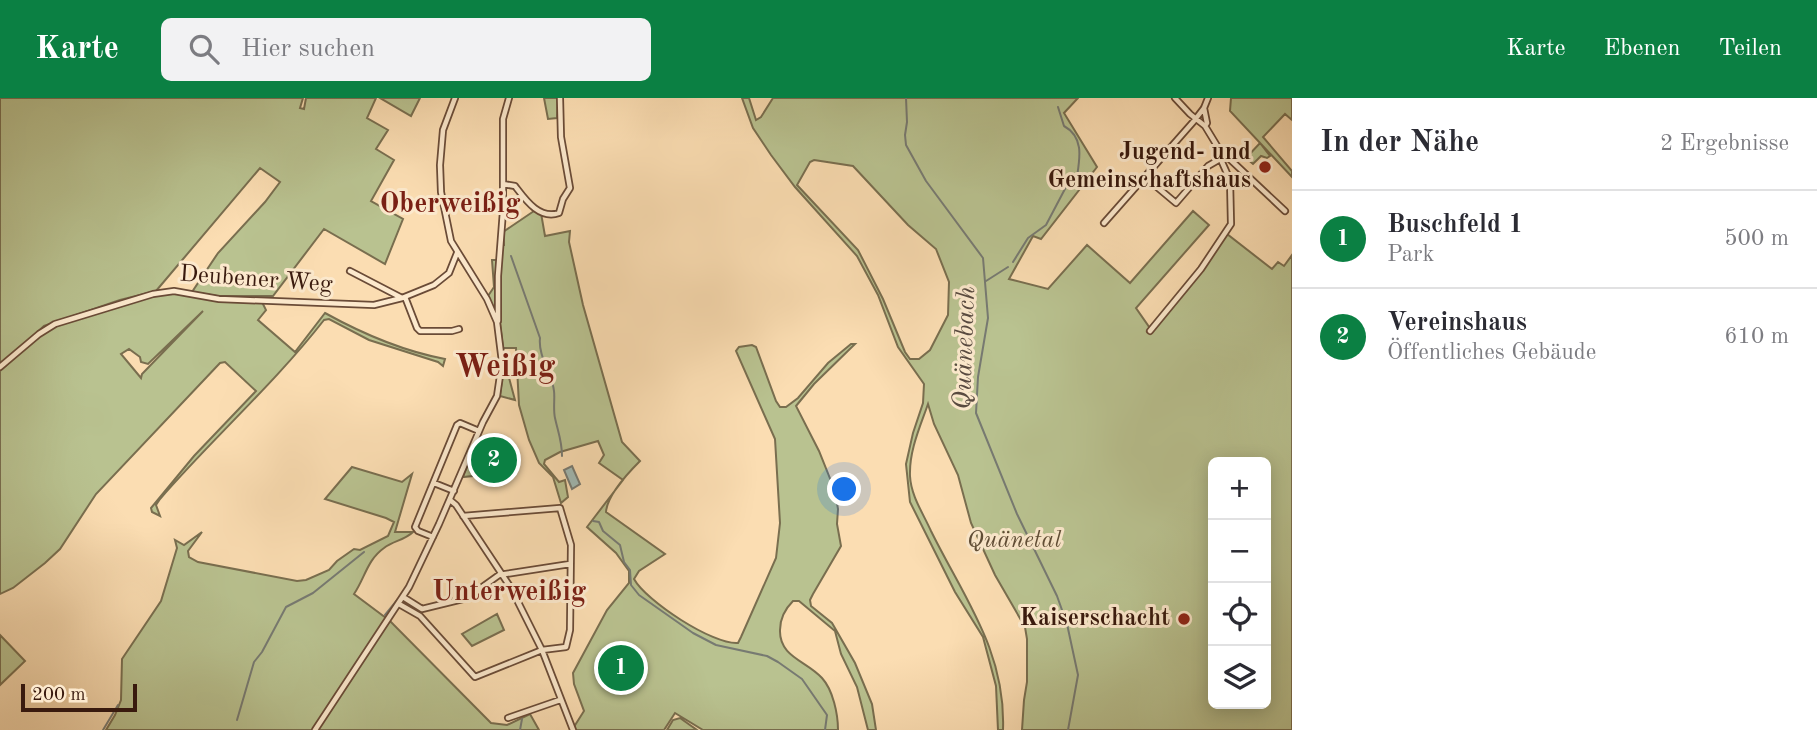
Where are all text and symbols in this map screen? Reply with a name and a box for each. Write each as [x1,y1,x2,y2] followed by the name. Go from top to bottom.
[161,18,651,81] search box
[185,30,223,68] icon: search
[35,33,119,66] text: Karte
[241,36,375,62] text: Hier suchen
[1506,37,1566,61] text: Karte
[1604,37,1680,61] text: Ebenen
[1718,37,1782,61] text: Teilen
[1320,128,1479,158] text: In der Nähe
[1660,132,1789,155] text: 2 Ergebnisse
[1048,141,1251,193] place label: Jugend- und Gemeinschaftshaus
[1257,159,1273,175] marker: Jugend- und Gemeinschaftshaus
[379,191,521,219] district label: Oberweißig
[1387,212,1523,238] text: Buschfeld 1
[1336,227,1350,250] text: 1
[1724,227,1789,250] text: 500 m
[1387,243,1434,266] text: Park
[178,263,334,297] street label: Deubener Weg
[950,286,980,410] water label: Quänebach
[1387,310,1527,336] text: Vereinshaus
[1336,325,1350,348] text: 2
[1724,325,1789,348] text: 610 m
[1387,341,1596,364] text: Öffentliches Gebäude
[455,352,556,384] district label: Weißig
[471,434,517,486] pin: 2
[1208,457,1271,709] map controls
[1208,457,1271,520] button: +
[827,472,861,506] your location
[1208,520,1271,583] button: −
[967,529,1061,553] park label: Quänetal
[432,579,587,607] district label: Unterweißig
[1208,583,1271,646] button: locate
[1020,607,1170,631] place label: Kaiserschacht
[1176,611,1192,627] marker: Kaiserschacht
[598,642,644,694] pin: 1
[1208,646,1271,709] button: layers
[21,681,136,713] scale bar
[32,686,85,705] text: 200 m

